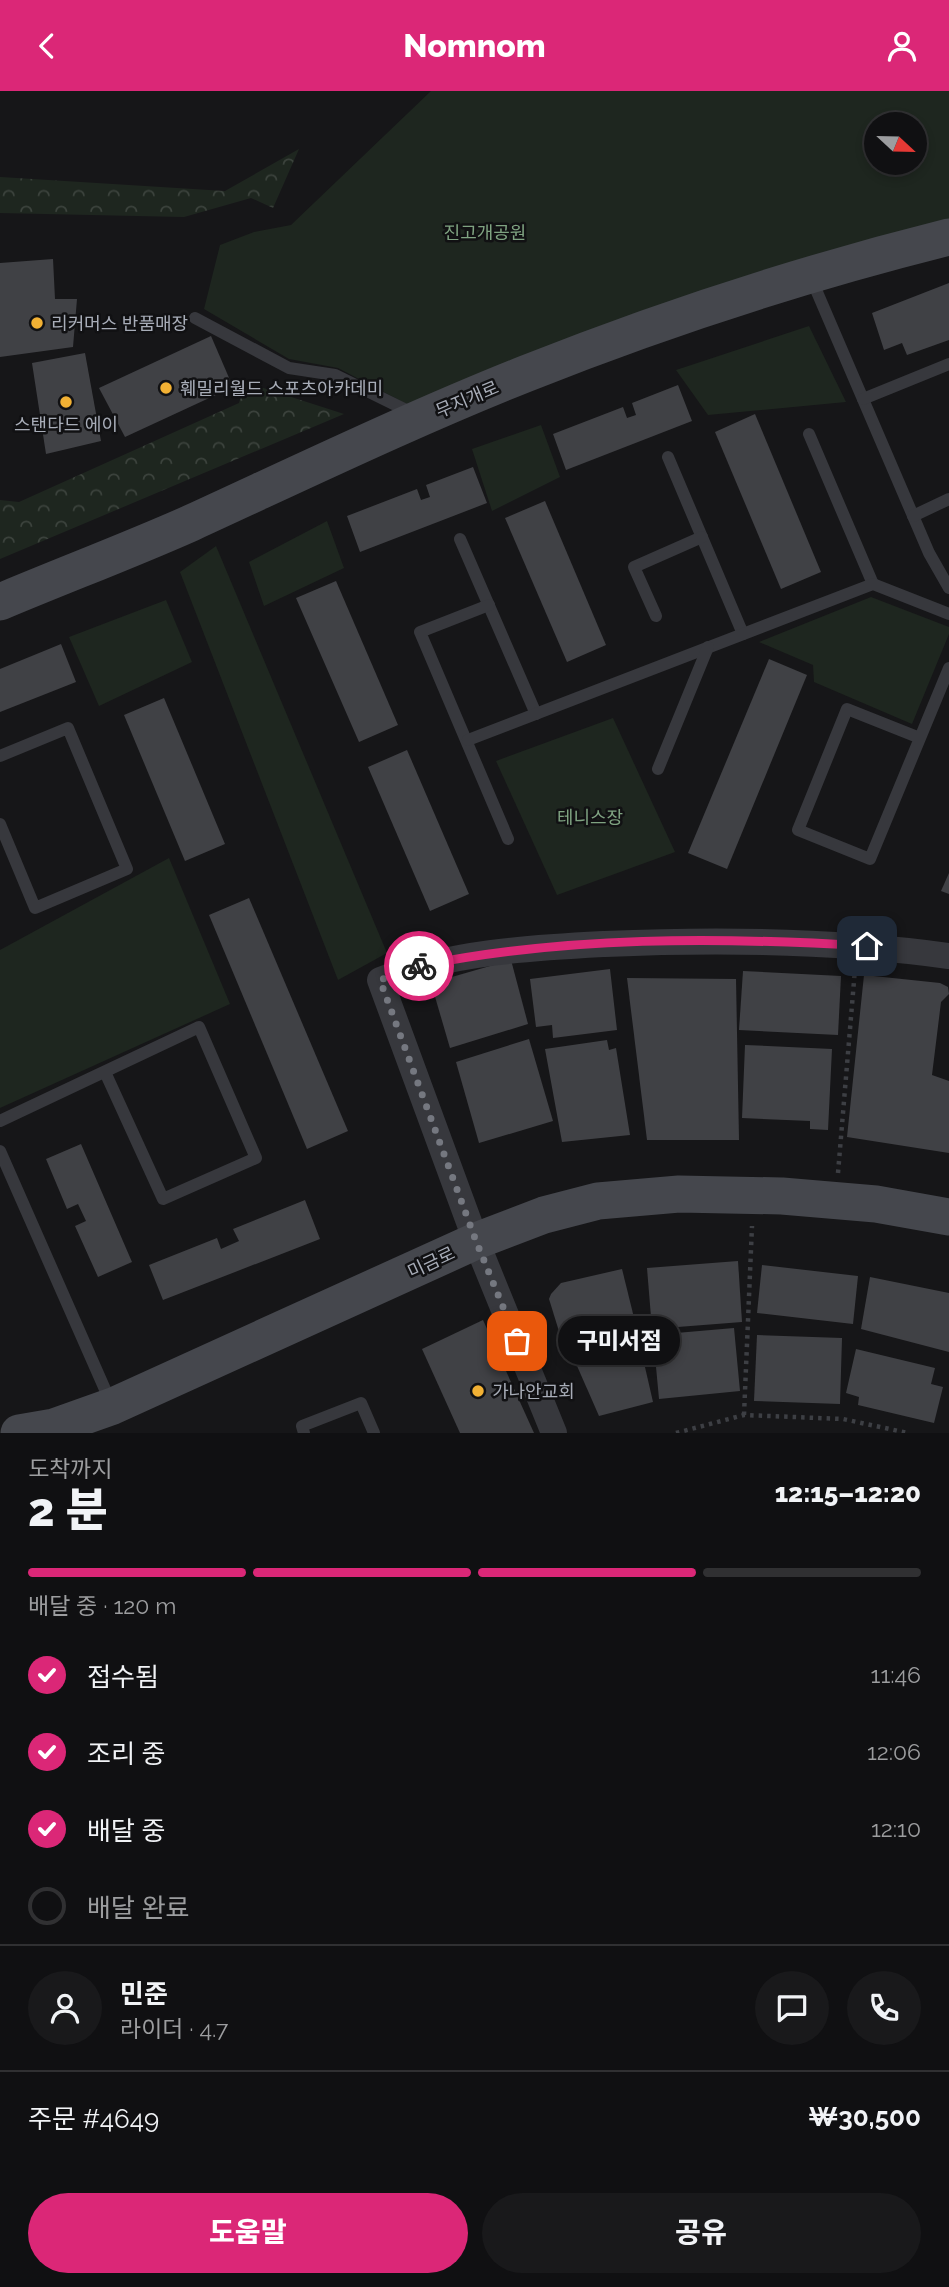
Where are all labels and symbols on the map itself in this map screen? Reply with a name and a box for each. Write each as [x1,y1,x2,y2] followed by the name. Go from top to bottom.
[864,112,928,175] north arrow
[444,222,526,243] park label: 진고개공원
[51,313,188,334] place label: 리커머스 반품매장
[29,315,45,331] marker: 리커머스 반품매장
[432,376,502,422] street label: 무지개로
[180,378,383,399] place label: 훼밀리월드 스포츠아카데미
[158,380,174,396] marker: 훼밀리월드 스포츠아카데미
[58,394,74,410] marker: 스탠다드 에이
[14,414,118,435] place label: 스탠다드 에이
[557,807,623,828] park label: 테니스장
[837,916,897,976] pin
[384,931,454,1001] courier
[404,1242,458,1282] street label: 미금로
[487,1311,547,1371] pin
[559,1317,682,1365] callout: 구미서점
[492,1381,575,1402] place label: 가나안교회
[470,1383,486,1399] marker: 가나안교회

